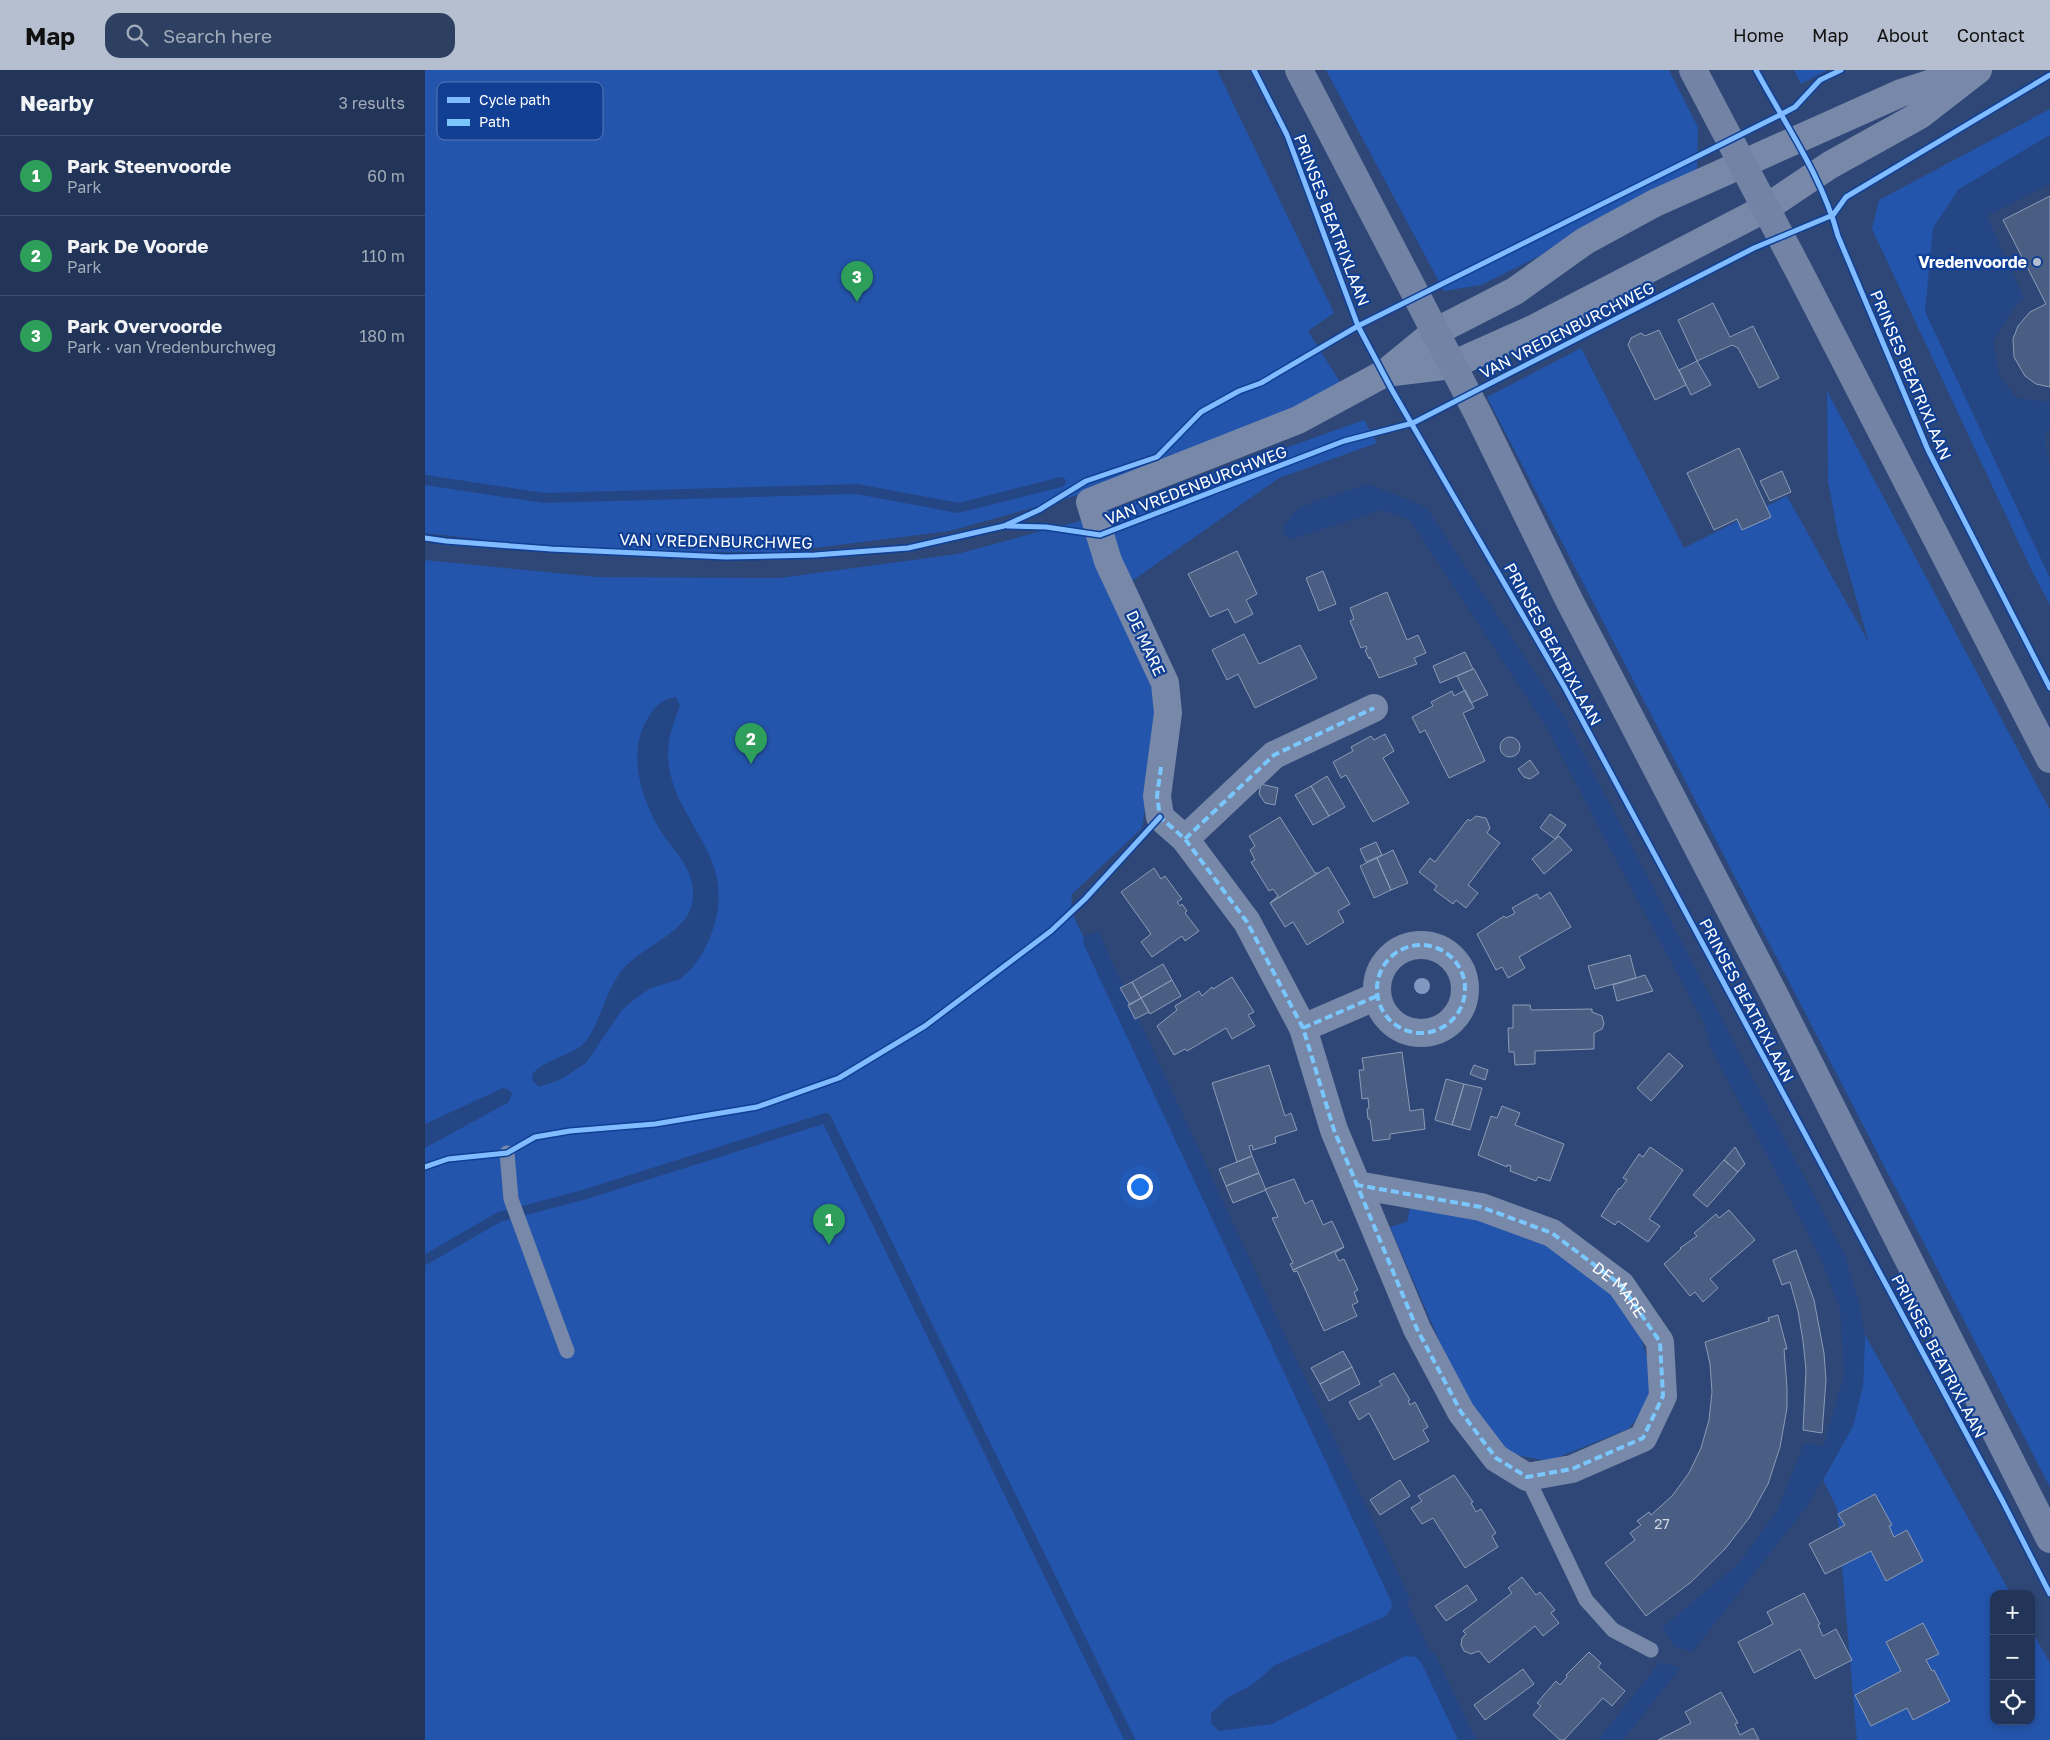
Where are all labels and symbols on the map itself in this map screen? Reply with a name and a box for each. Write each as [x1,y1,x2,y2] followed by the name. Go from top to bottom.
[437,82,603,140] legend
[479,91,550,108] text: Cycle path
[479,113,510,130] text: Path
[1290,131,1374,309] street label: PRINSES BEATRIXLAAN
[1918,252,2027,272] place label: Vredenvoorde
[2031,256,2043,268] marker: Vredenvoorde
[841,261,873,302] pin: 3
[1476,277,1658,383] street label: VAN VREDENBURCHWEG
[1866,287,1956,463] street label: PRINSES BEATRIXLAAN
[1102,441,1290,529] street label: VAN VREDENBURCHWEG
[619,529,813,553] street label: VAN VREDENBURCHWEG
[1500,559,1606,729] street label: PRINSES BEATRIXLAAN
[1122,607,1170,679] street label: DE MARE
[735,723,767,764] pin: 2
[1695,915,1799,1085] street label: PRINSES BEATRIXLAAN
[1127,1174,1153,1200] your location
[813,1204,845,1245] pin: 1
[1589,1257,1650,1321] street label: DE MARE
[1887,1271,1991,1441] street label: PRINSES BEATRIXLAAN
[1654,1515,1670,1532] house number: 27

